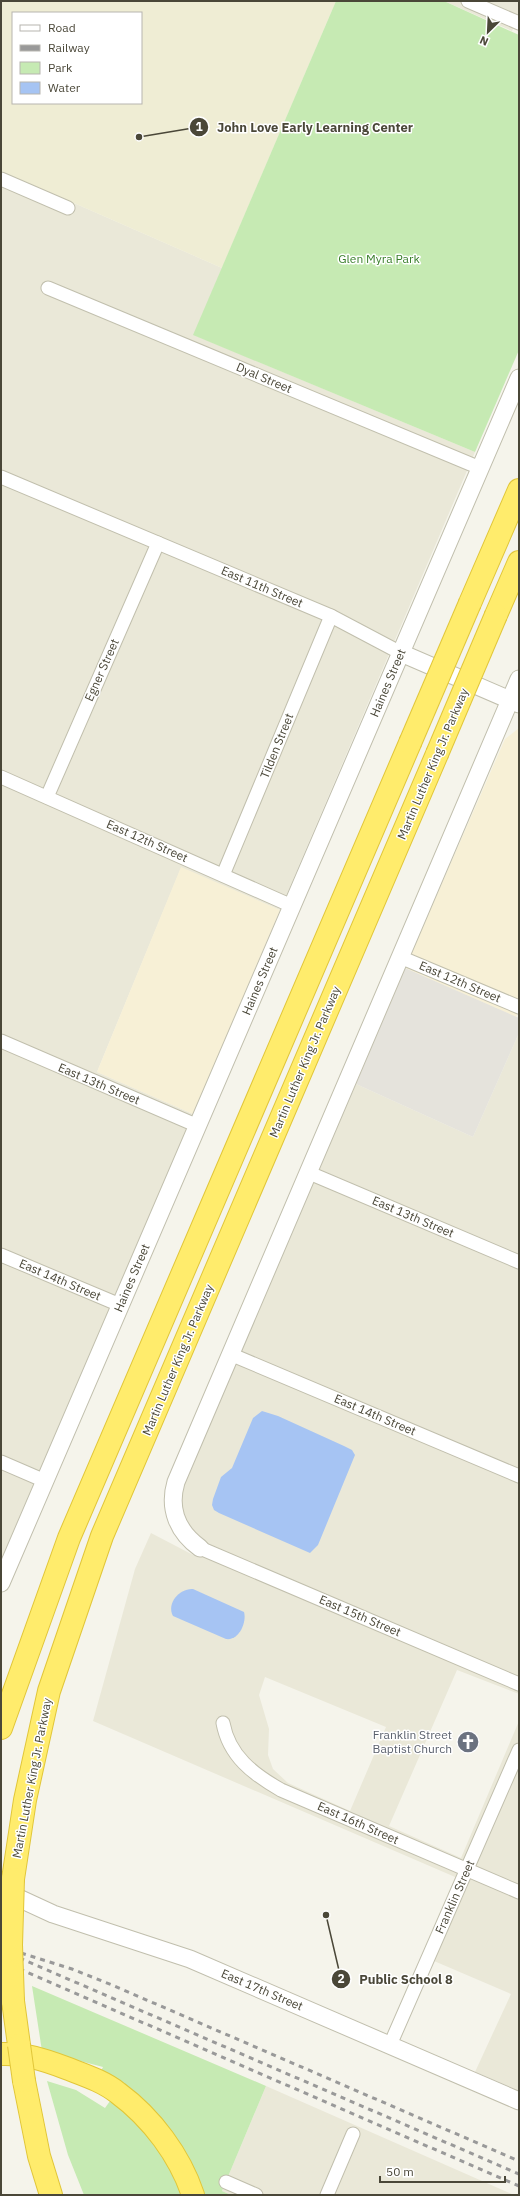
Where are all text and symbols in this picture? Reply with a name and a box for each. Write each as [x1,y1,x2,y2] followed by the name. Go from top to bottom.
[12,12,142,104] legend
[468,12,508,52] north arrow
[48,20,76,35] text: Road
[477,33,490,49] text: N
[48,40,90,55] text: Railway
[48,60,73,75] text: Park
[48,80,81,95] text: Water
[189,115,421,140] callout: John Love Early Learning Center
[195,119,203,134] text: 1
[217,119,413,136] text: John Love Early Learning Center
[338,251,420,266] park label: Glen Myra Park
[234,359,294,396] street label: Dyal Street
[219,563,305,611] street label: East 11th Street
[81,636,122,703] street label: Egner Street
[366,646,409,719] street label: Haines Street
[394,686,471,842] street label: Martin Luther King Jr. Parkway
[257,711,296,781] street label: Tilden Street
[104,816,190,865] street label: East 12th Street
[238,944,281,1017] street label: Haines Street
[417,958,503,1006] street label: East 12th Street
[266,984,343,1140] street label: Martin Luther King Jr. Parkway
[56,1060,142,1108] street label: East 13th Street
[370,1193,456,1241] street label: East 13th Street
[110,1241,153,1314] street label: Haines Street
[17,1256,103,1304] street label: East 14th Street
[139,1282,216,1438] street label: Martin Luther King Jr. Parkway
[332,1391,418,1439] street label: East 14th Street
[317,1592,403,1640] street label: East 15th Street
[9,1696,54,1859] street label: Martin Luther King Jr. Parkway
[373,1727,452,1756] place label: Franklin Street Baptist Church
[455,1729,481,1755] church icon: Franklin Street Baptist Church
[315,1798,401,1847] street label: East 16th Street
[432,1858,478,1936] street label: Franklin Street
[219,1966,305,2014] street label: East 17th Street
[331,1966,461,1991] callout: Public School 8
[337,1971,345,1986] text: 2
[359,1971,453,1988] text: Public School 8
[380,2158,505,2184] scale bar
[386,2164,414,2179] text: 50 m

